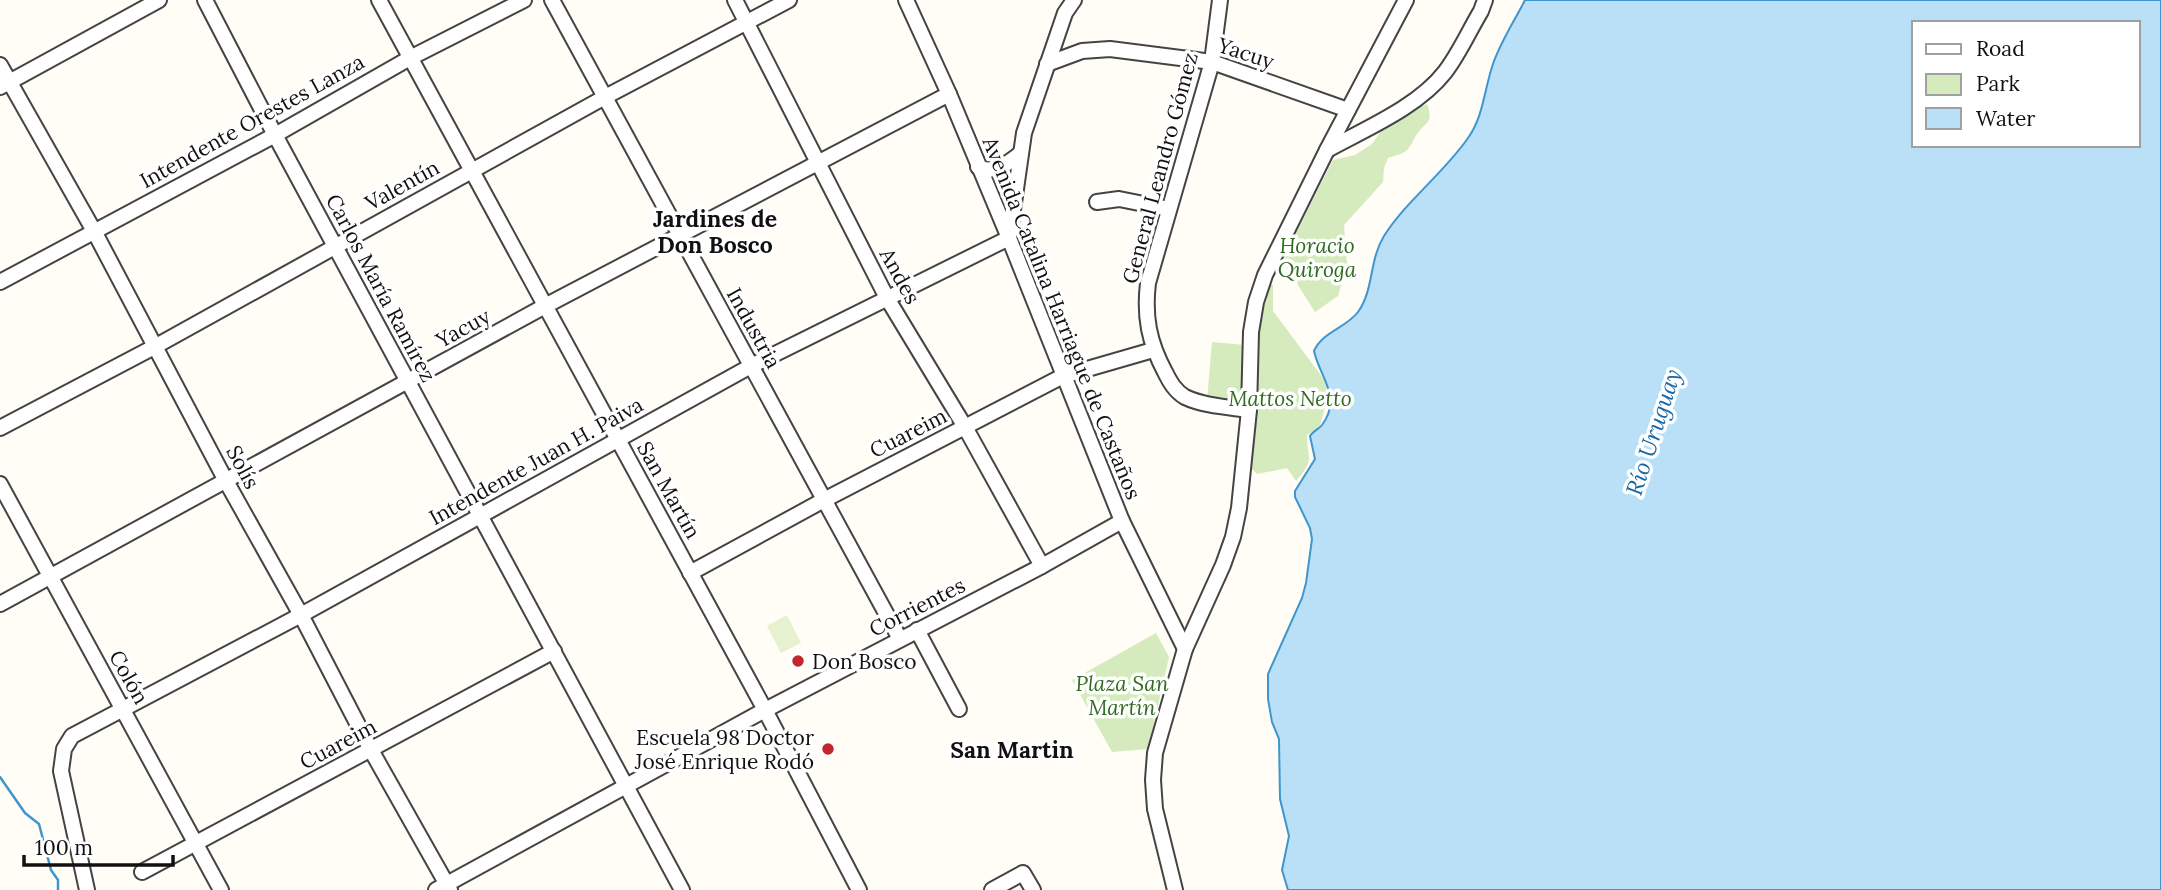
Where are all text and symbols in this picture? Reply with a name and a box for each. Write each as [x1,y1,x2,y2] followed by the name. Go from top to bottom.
[1912,21,2140,147] legend
[1213,31,1278,75] street label: Yacuy
[1976,35,2025,62] text: Road
[135,48,369,194] street label: Intendente Orestes Lanza
[1116,50,1204,286] street label: General Leandro Gómez
[1976,70,2020,97] text: Park
[1976,105,2035,132] text: Water
[976,132,1147,503] street label: Avenida Catalina Harriague de Castaños
[359,154,444,217] street label: Valentín
[320,189,442,387] street label: Carlos María Ramírez
[653,204,777,259] district label: Jardines de Don Bosco
[1278,232,1357,283] park label: Horacio Quiroga
[873,243,926,309] street label: Andes
[721,283,787,373] street label: Industria
[430,302,495,354] street label: Yacuy
[1619,365,1687,499] water label: Río Uruguay
[1228,385,1352,412] park label: Mattos Netto
[424,391,648,531] street label: Intendente Juan H. Paiva
[865,402,951,464] street label: Cuareim
[631,437,707,544] street label: San Martín
[220,441,266,493] street label: Solís
[864,571,970,643] street label: Corrientes
[103,645,155,709] street label: Colón
[812,648,917,675] place label: Don Bosco
[790,653,806,669] marker: Don Bosco
[1075,670,1169,721] park label: Plaza San Martín
[295,712,381,775] street label: Cuareim
[634,724,814,775] place label: Escuela 98 Doctor José Enrique Rodó
[950,735,1074,764] district label: San Martin
[820,741,836,757] marker: Escuela 98 Doctor José Enrique Rodó
[24,824,173,868] scale bar
[35,834,93,861] text: 100 m

